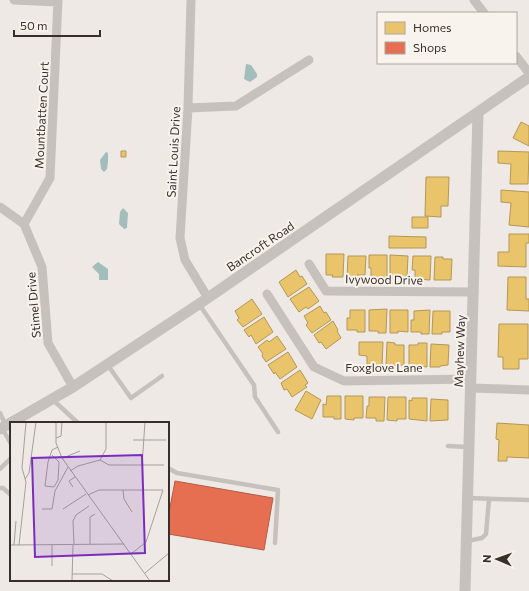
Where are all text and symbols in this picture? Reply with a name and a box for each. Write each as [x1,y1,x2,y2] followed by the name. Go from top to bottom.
[14,12,100,38] scale bar
[377,12,517,64] legend
[20,18,48,32] text: 50 m
[413,20,451,34] text: Homes
[413,40,447,54] text: Shops
[31,61,51,169] street label: Mountbatten Court
[164,106,182,198] street label: Saint Louis Drive
[224,218,297,274] street label: Bancroft Road
[23,271,43,339] street label: Stimel Drive
[345,271,423,287] street label: Ivywood Drive
[451,314,467,388] street label: Mayhew Way
[345,360,423,374] street label: Foxglove Lane
[10,422,169,581] inset map
[477,539,517,579] north arrow
[480,554,493,563] text: N

